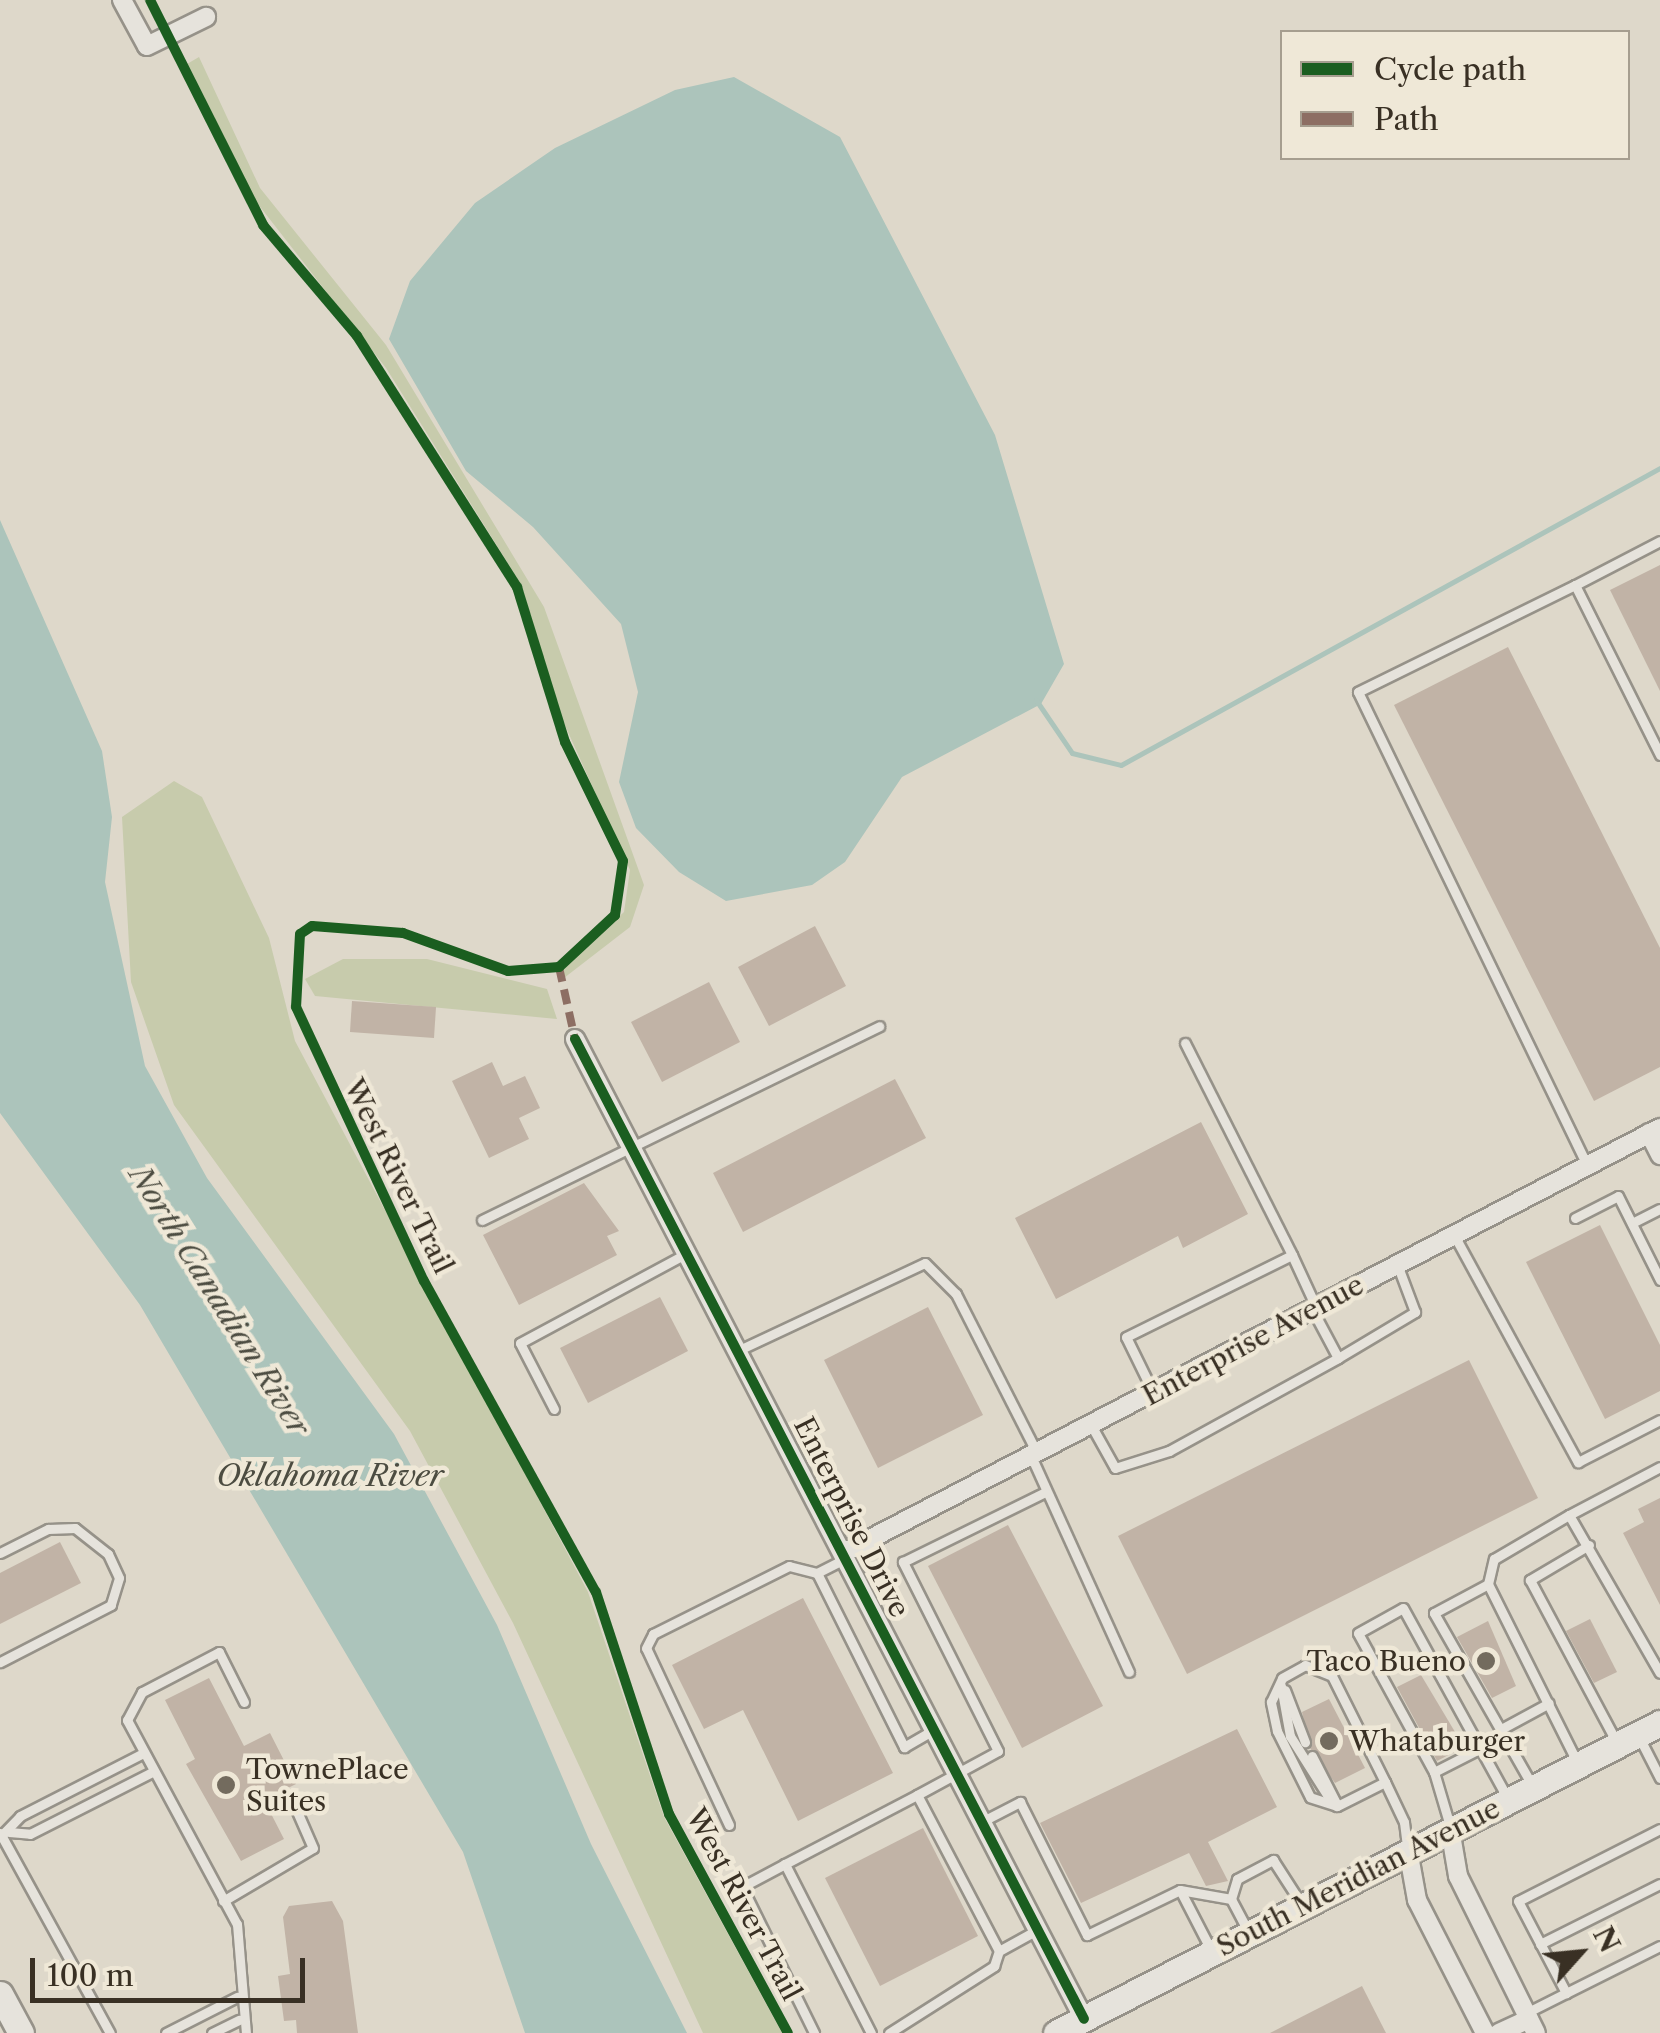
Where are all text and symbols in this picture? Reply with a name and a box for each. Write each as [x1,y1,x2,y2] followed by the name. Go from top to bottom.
[1280,30,1630,160] legend
[1374,51,1526,88] text: Cycle path
[1374,101,1439,138] text: Path
[337,1073,461,1279] street label: West River Trail
[121,1159,317,1443] water label: North Canadian River
[1136,1267,1370,1413] street label: Enterprise Avenue
[787,1411,917,1623] street label: Enterprise Drive
[216,1458,444,1494] water label: Oklahoma River
[1306,1644,1466,1678] place label: Taco Bueno
[1475,1650,1497,1672] marker: Taco Bueno
[1349,1724,1525,1758] place label: Whataburger
[1318,1730,1340,1752] marker: Whataburger
[246,1752,409,1818] place label: TownePlace Suites
[215,1774,237,1796] marker: TownePlace Suites
[1210,1791,1506,1963] street label: South Meridian Avenue
[679,1802,809,2006] street label: West River Trail
[1530,1903,1630,2003] north arrow
[1586,1921,1627,1958] text: N
[35,1938,310,2000] scale bar
[47,1957,134,1994] text: 100 m

